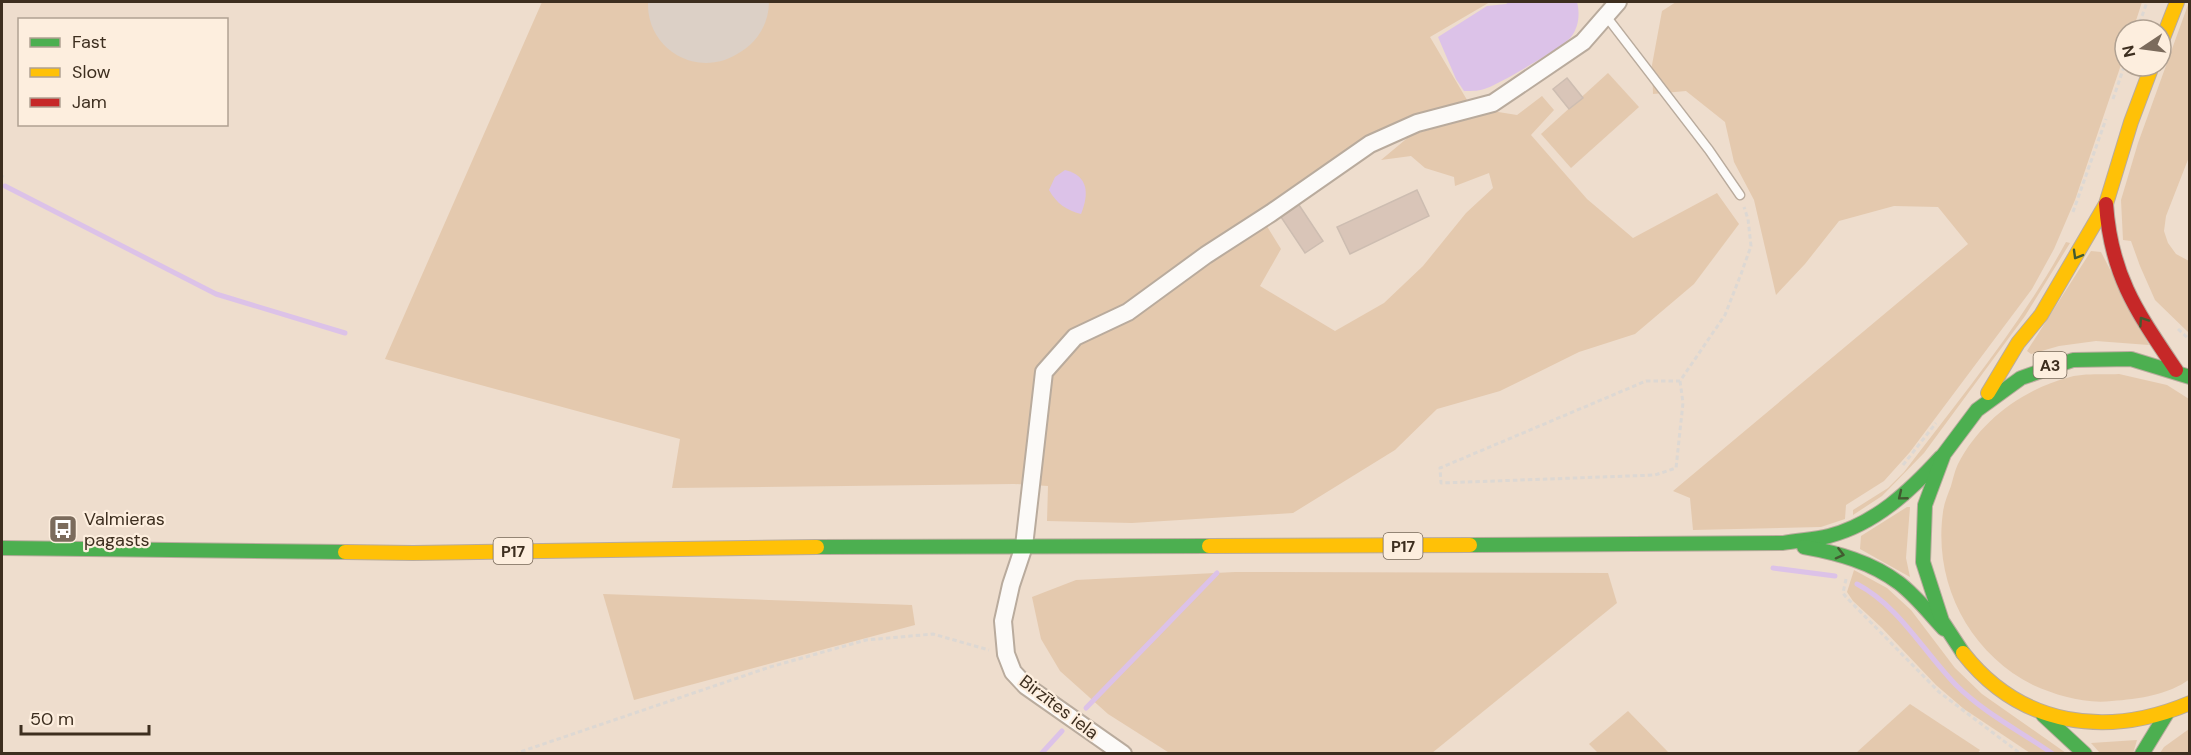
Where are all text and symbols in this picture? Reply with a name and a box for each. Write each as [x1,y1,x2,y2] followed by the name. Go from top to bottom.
[18,18,228,126] legend
[2113,18,2173,78] north arrow
[72,30,107,54] text: Fast
[2117,43,2140,59] text: N
[72,60,111,84] text: Slow
[72,90,107,114] text: Jam
[2073,249,2085,259] one-way arrow
[2139,317,2150,328] one-way arrow
[2034,352,2066,378] road number: A3
[1898,489,1909,500] one-way arrow
[84,507,165,552] place label: Valmieras pagasts
[47,513,79,545] bus stop icon: Valmieras pagasts
[1384,533,1422,559] road number: P17
[494,538,532,564] road number: P17
[1835,546,1845,559] one-way arrow
[1015,669,1103,745] street label: Birzītes iela
[21,698,148,736] scale bar
[30,707,74,731] text: 50 m

